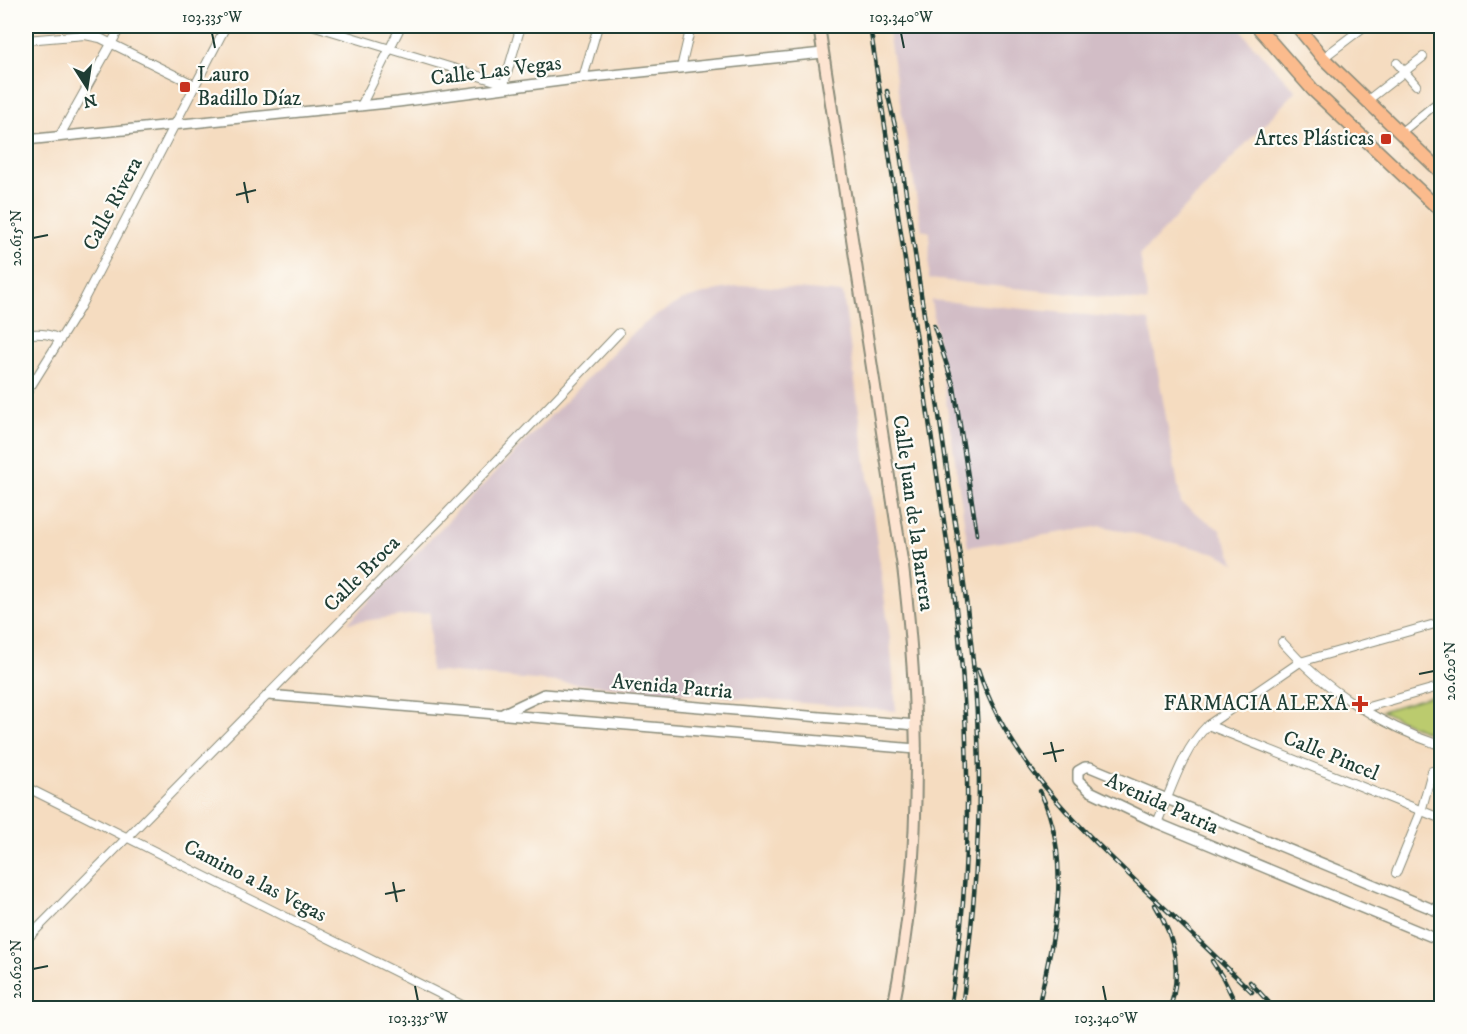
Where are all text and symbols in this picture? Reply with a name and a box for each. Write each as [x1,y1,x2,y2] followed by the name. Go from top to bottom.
[182,8,242,27] text: 103.335°W
[869,8,933,27] text: 103.340°W
[429,50,563,92] street label: Calle Las Vegas
[57,57,117,117] north arrow
[197,62,301,112] place label: Lauro Badillo Díaz
[178,80,192,94] marker: Lauro Badillo Díaz
[81,90,98,112] text: N
[1254,126,1374,152] place label: Artes Plásticas
[1379,132,1393,146] marker: Artes Plásticas
[77,153,149,255] street label: Calle Rivera
[7,210,26,266] text: 20.615°N
[886,413,940,613] street label: Calle Juan de la Barrera
[318,530,406,618] street label: Calle Broca
[1441,641,1460,701] text: 20.620°N
[611,669,734,705] street label: Avenida Patria
[1164,691,1349,717] place label: FARMACIA ALEXA
[1353,697,1367,711] marker: FARMACIA ALEXA
[1279,725,1383,787] street label: Calle Pincel
[1101,767,1223,841] street label: Avenida Patria
[179,834,331,928] street label: Camino a las Vegas
[7,939,26,999] text: 20.620°N
[388,1009,448,1028] text: 103.335°W
[1074,1009,1138,1028] text: 103.340°W

